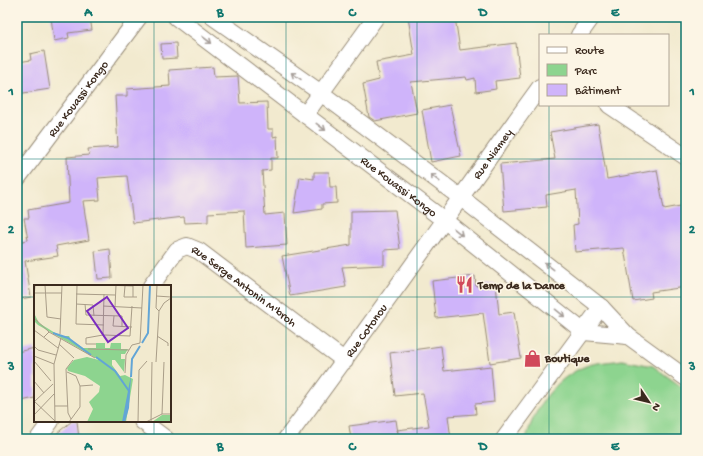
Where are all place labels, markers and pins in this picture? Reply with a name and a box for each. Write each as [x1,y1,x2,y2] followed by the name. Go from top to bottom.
[455,275,475,295] restaurant icon: Temp de la Dance
[477,280,566,294] place label: Temp de la Dance
[522,348,542,368] shop icon: Boutique
[544,353,590,367] place label: Boutique

